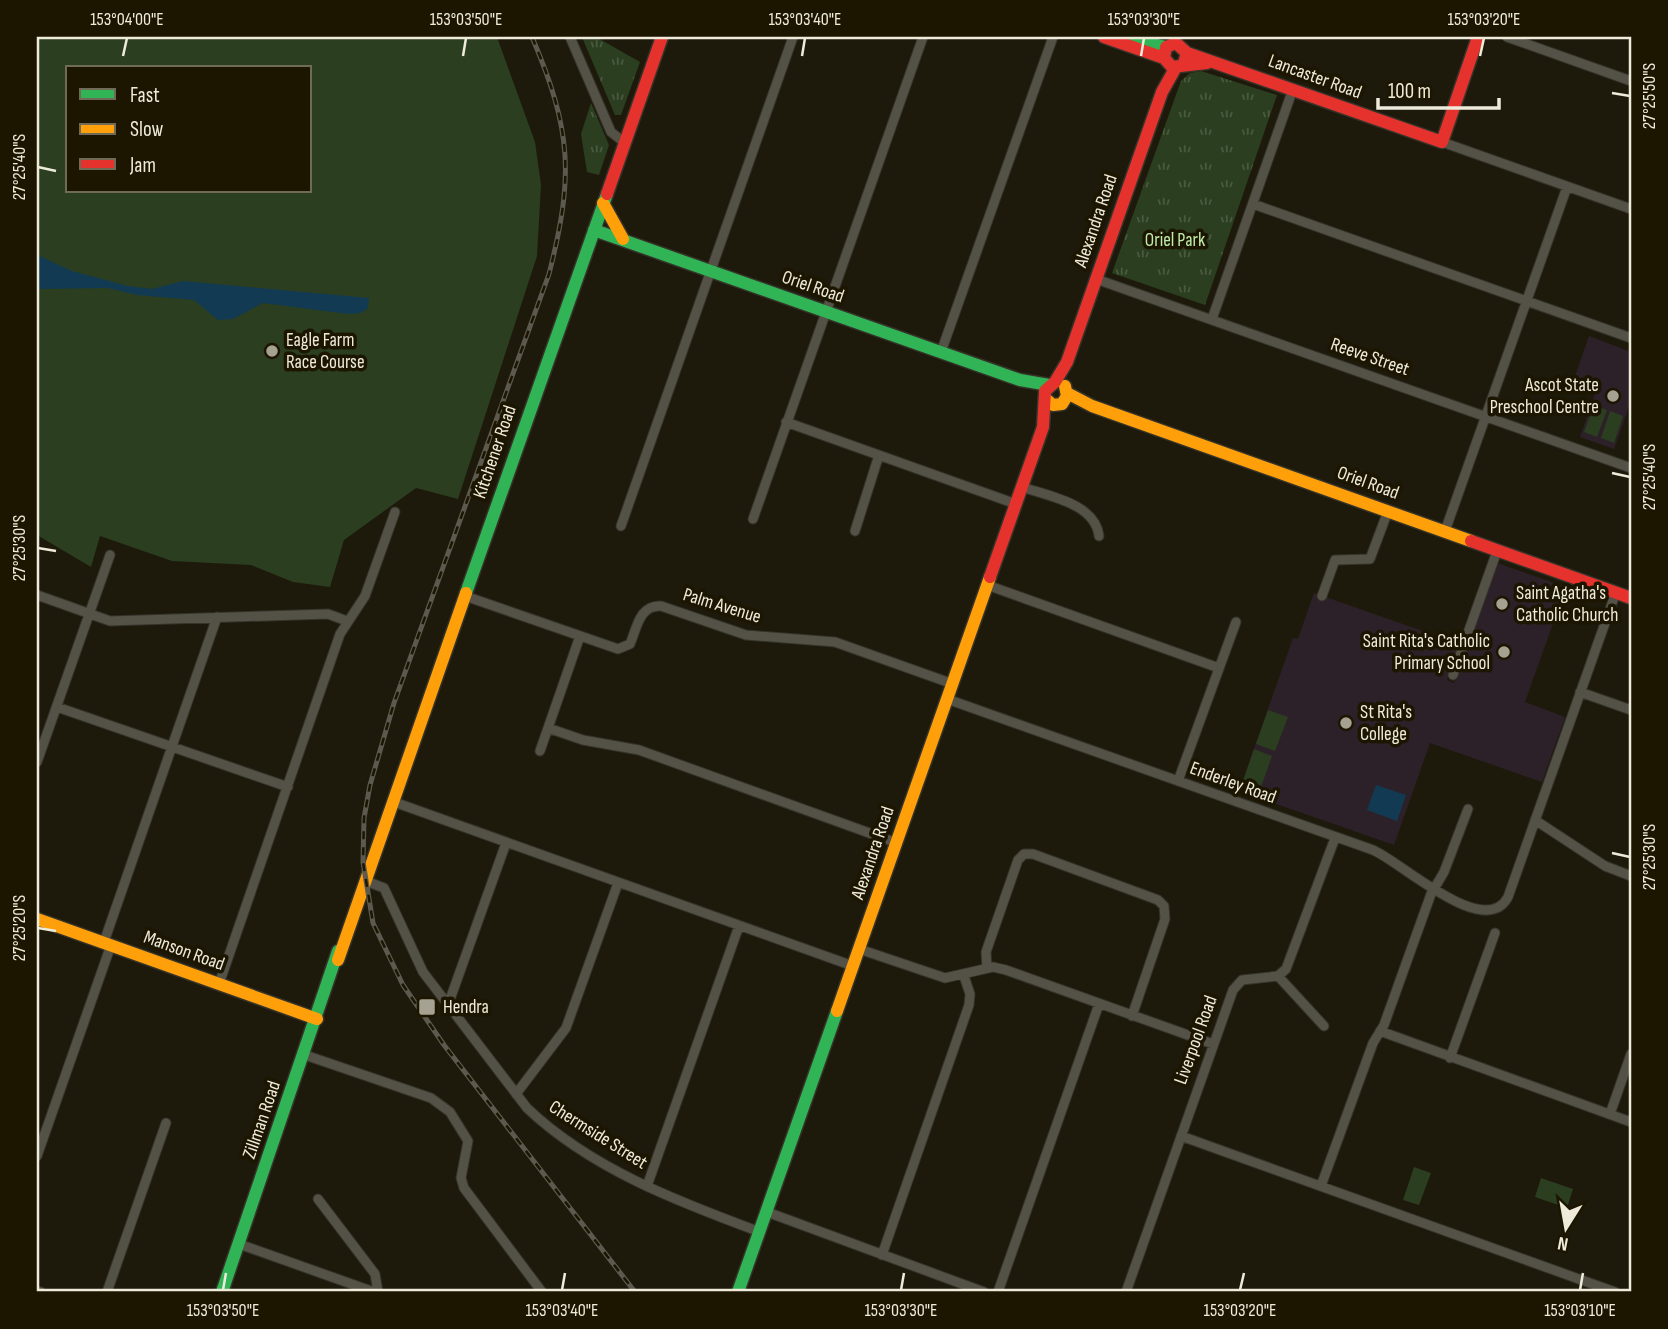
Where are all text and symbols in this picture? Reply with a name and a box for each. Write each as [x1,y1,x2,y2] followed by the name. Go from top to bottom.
[90,9,164,30] text: 153°04'00"E
[430,9,502,30] text: 153°03'50"E
[769,9,841,30] text: 153°03'40"E
[1108,9,1180,30] text: 153°03'30"E
[1448,9,1520,30] text: 153°03'20"E
[1265,50,1365,104] street label: Lancaster Road
[1639,63,1660,129] text: 27°25'50"S
[66,66,312,192] legend
[1378,66,1498,110] scale bar
[1388,79,1431,104] text: 100 m
[130,83,160,108] text: Fast
[130,117,164,142] text: Slow
[9,133,30,200] text: 27°25'40"S
[129,153,156,178] text: Jam
[1069,171,1123,271] street label: Alexandra Road
[1145,229,1206,252] park label: Oriel Park
[779,266,847,308] street label: Oriel Road
[286,329,365,374] place label: Eagle Farm Race Course
[1328,333,1413,381] street label: Reeve Street
[264,343,280,359] marker: Eagle Farm Race Course
[1490,374,1599,419] place label: Ascot State Preschool Centre
[1605,388,1621,404] marker: Ascot State Preschool Centre
[468,402,522,502] street label: Kitchener Road
[1639,443,1660,510] text: 27°25'40"S
[1334,461,1402,505] street label: Oriel Road
[9,514,30,581] text: 27°25'30"S
[1516,582,1618,627] place label: Saint Agatha's Catholic Church
[680,583,764,629] street label: Palm Avenue
[1494,596,1510,612] marker: Saint Agatha's Catholic Church
[1363,630,1490,675] place label: Saint Rita's Catholic Primary School
[1496,644,1512,660] marker: Saint Rita's Catholic Primary School
[1360,701,1412,746] place label: St Rita's College
[1338,715,1354,731] marker: St Rita's College
[1187,757,1279,809] street label: Enderley Road
[846,803,900,903] street label: Alexandra Road
[1639,823,1660,890] text: 27°25'30"S
[9,894,30,961] text: 27°25'20"S
[140,926,228,976] street label: Manson Road
[1169,993,1223,1087] street label: Liverpool Road
[443,996,489,1019] place label: Hendra
[417,997,437,1017] marker: Hendra
[238,1078,286,1162] street label: Zillman Road
[545,1096,652,1174] street label: Chermside Street
[1532,1192,1602,1262] north arrow
[1556,1231,1570,1255] text: N
[187,1300,259,1321] text: 153°03'50"E
[526,1300,598,1321] text: 153°03'40"E
[865,1300,937,1321] text: 153°03'30"E
[1204,1300,1276,1321] text: 153°03'20"E
[1544,1300,1616,1321] text: 153°03'10"E

